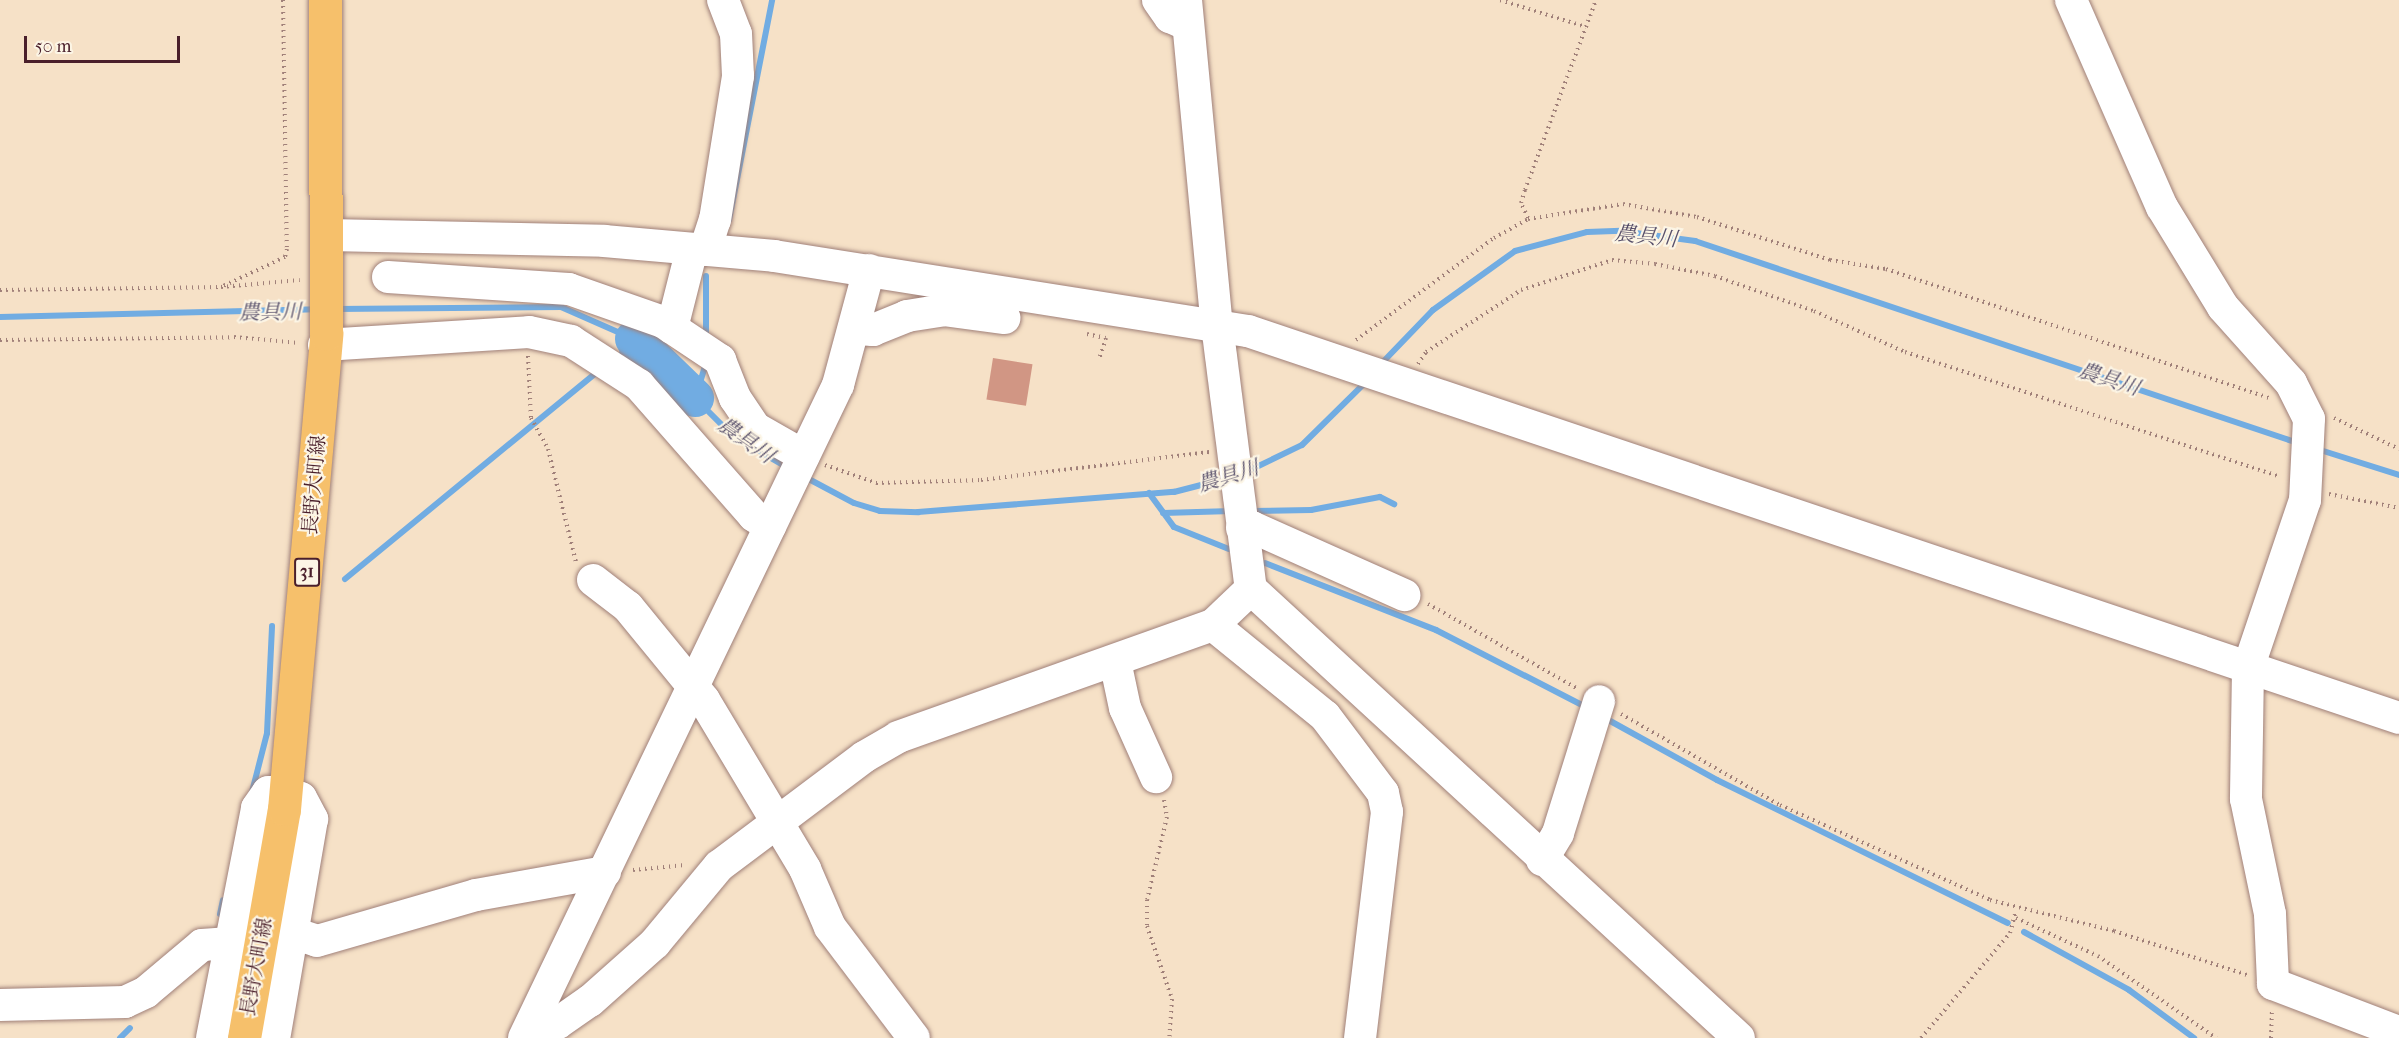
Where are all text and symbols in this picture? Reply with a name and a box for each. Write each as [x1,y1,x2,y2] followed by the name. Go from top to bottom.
[27,24,183,62] scale bar
[35,36,71,57] text: 50 m
[1613,220,1679,252] water label: 農具川
[238,299,302,325] water label: 農具川
[2075,357,2143,401] water label: 農具川
[713,412,779,468] water label: 農具川
[298,434,330,536] street label: 長野大町線
[1194,455,1262,497] water label: 農具川
[294,557,320,587] road number: 31
[235,916,277,1018] street label: 長野大町線

